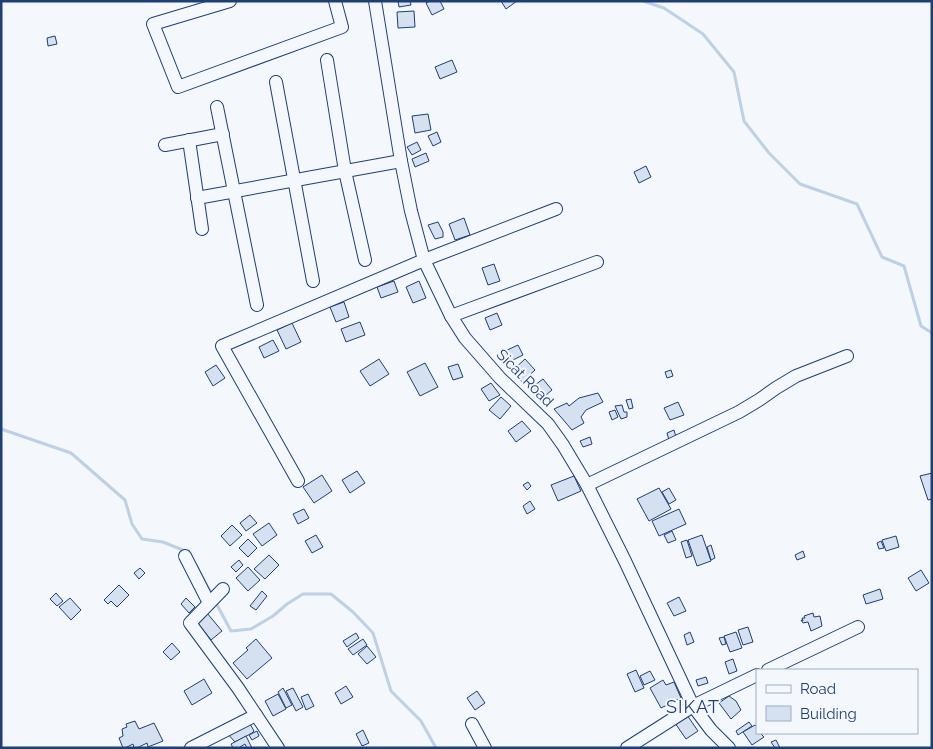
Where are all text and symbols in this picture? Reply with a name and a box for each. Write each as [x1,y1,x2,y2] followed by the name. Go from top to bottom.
[493,346,557,410] street label: Sicat Road
[756,669,918,734] legend
[800,680,836,698] text: Road
[666,696,720,717] district label: SIKAT
[800,705,857,723] text: Building

